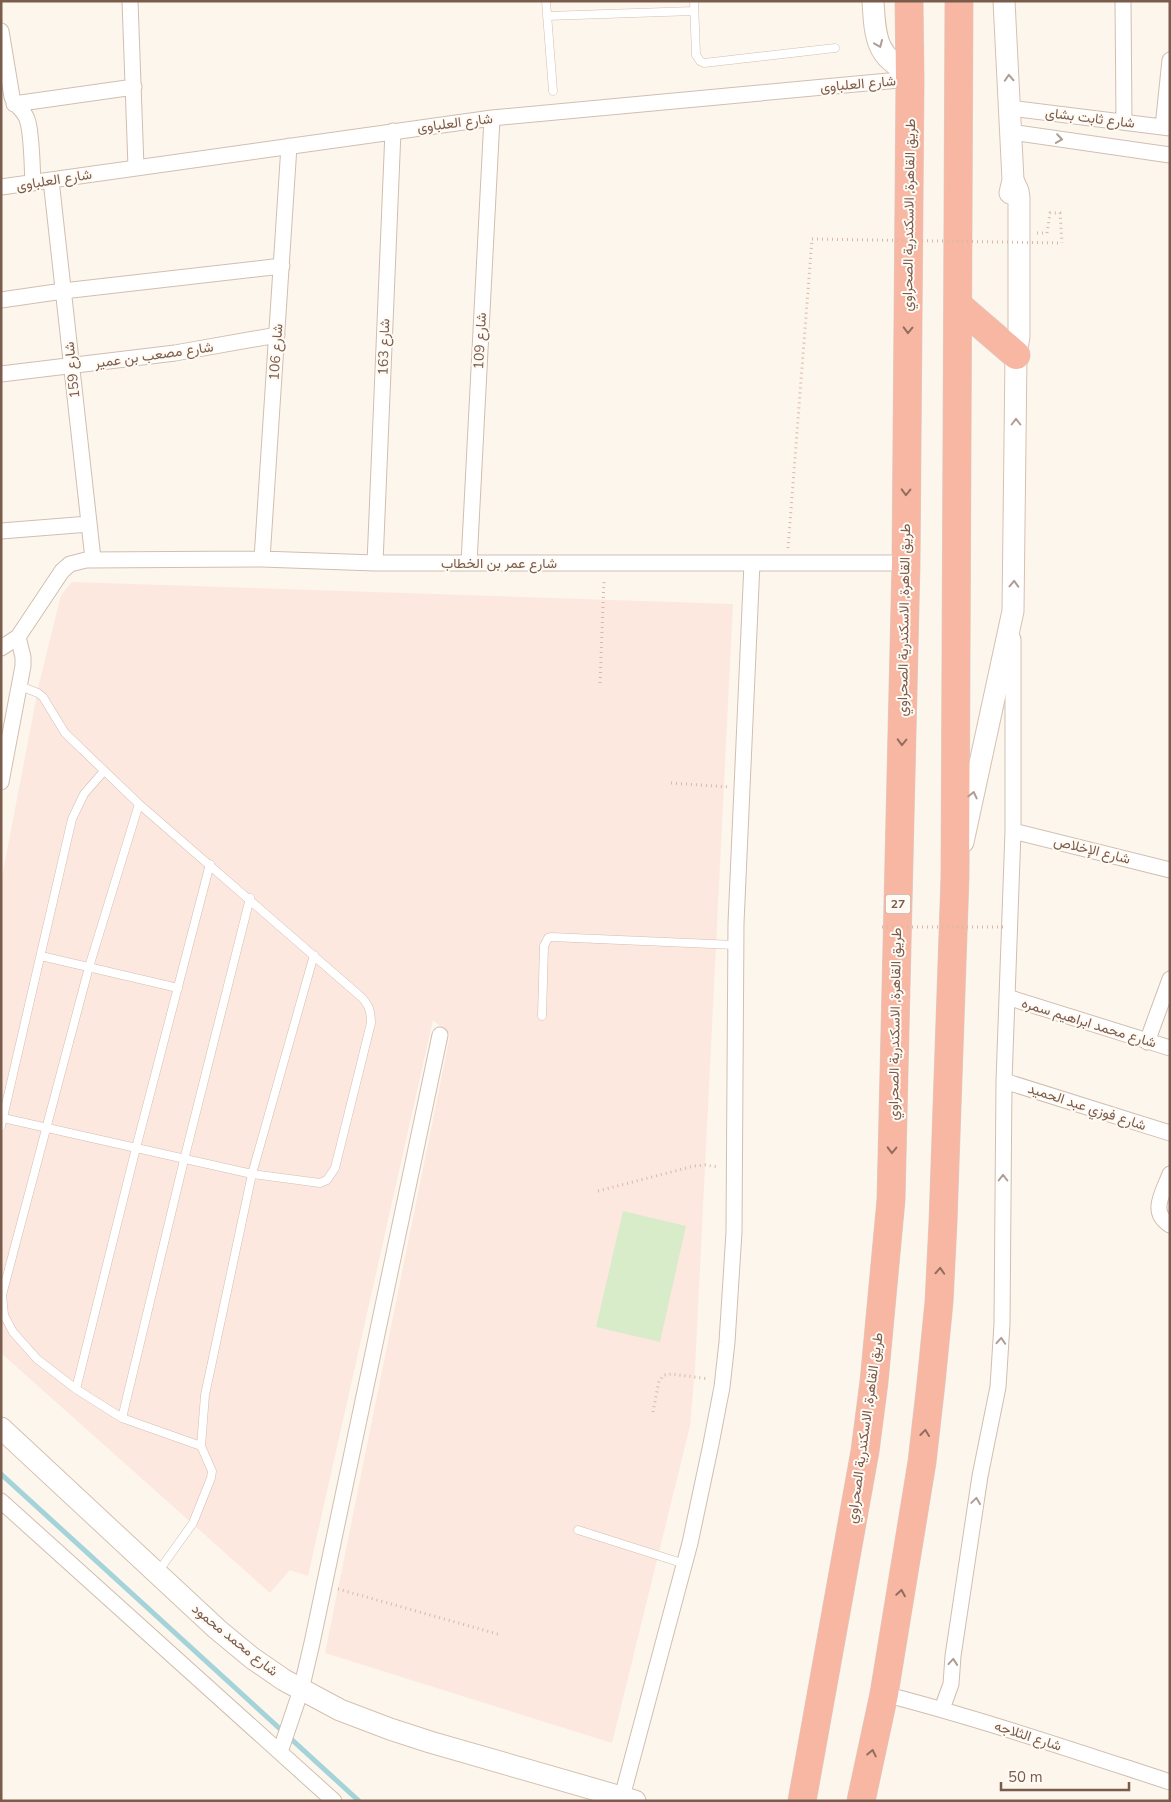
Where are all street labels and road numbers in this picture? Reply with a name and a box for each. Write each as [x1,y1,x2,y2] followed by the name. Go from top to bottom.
[819,71,897,98] street label: شارع العلباوى
[1044,103,1136,134] street label: شارع ثابت بشاى
[416,109,494,138] street label: شارع العلباوى
[898,118,922,312] street label: طريق القاهرة, الاسكندرية الصحراوي
[15,165,93,196] street label: شارع العلباوى
[469,312,492,370] street label: شارع 109
[374,318,395,376] street label: شارع 163
[265,323,288,381] street label: شارع 106
[92,337,215,374] street label: شارع مصعب بن عمير
[60,341,85,399] street label: شارع 159
[893,523,917,717] street label: طريق القاهرة, الاسكندرية الصحراوي
[441,554,557,574] street label: شارع عمر بن الخطاب
[1051,831,1132,870] street label: شارع الإخلاص
[886,894,910,914] road number: 27
[884,927,908,1121] street label: طريق القاهرة, الاسكندرية الصحراوي
[1019,993,1159,1054] street label: شارع محمد ابراهيم سمره
[1025,1079,1149,1137] street label: شارع فوزي عبد الحميد
[842,1331,890,1525] street label: طريق القاهرة, الاسكندرية الصحراوي
[187,1599,282,1681] street label: شارع محمد محمود
[992,1716,1064,1757] street label: شارع الثلاجه

